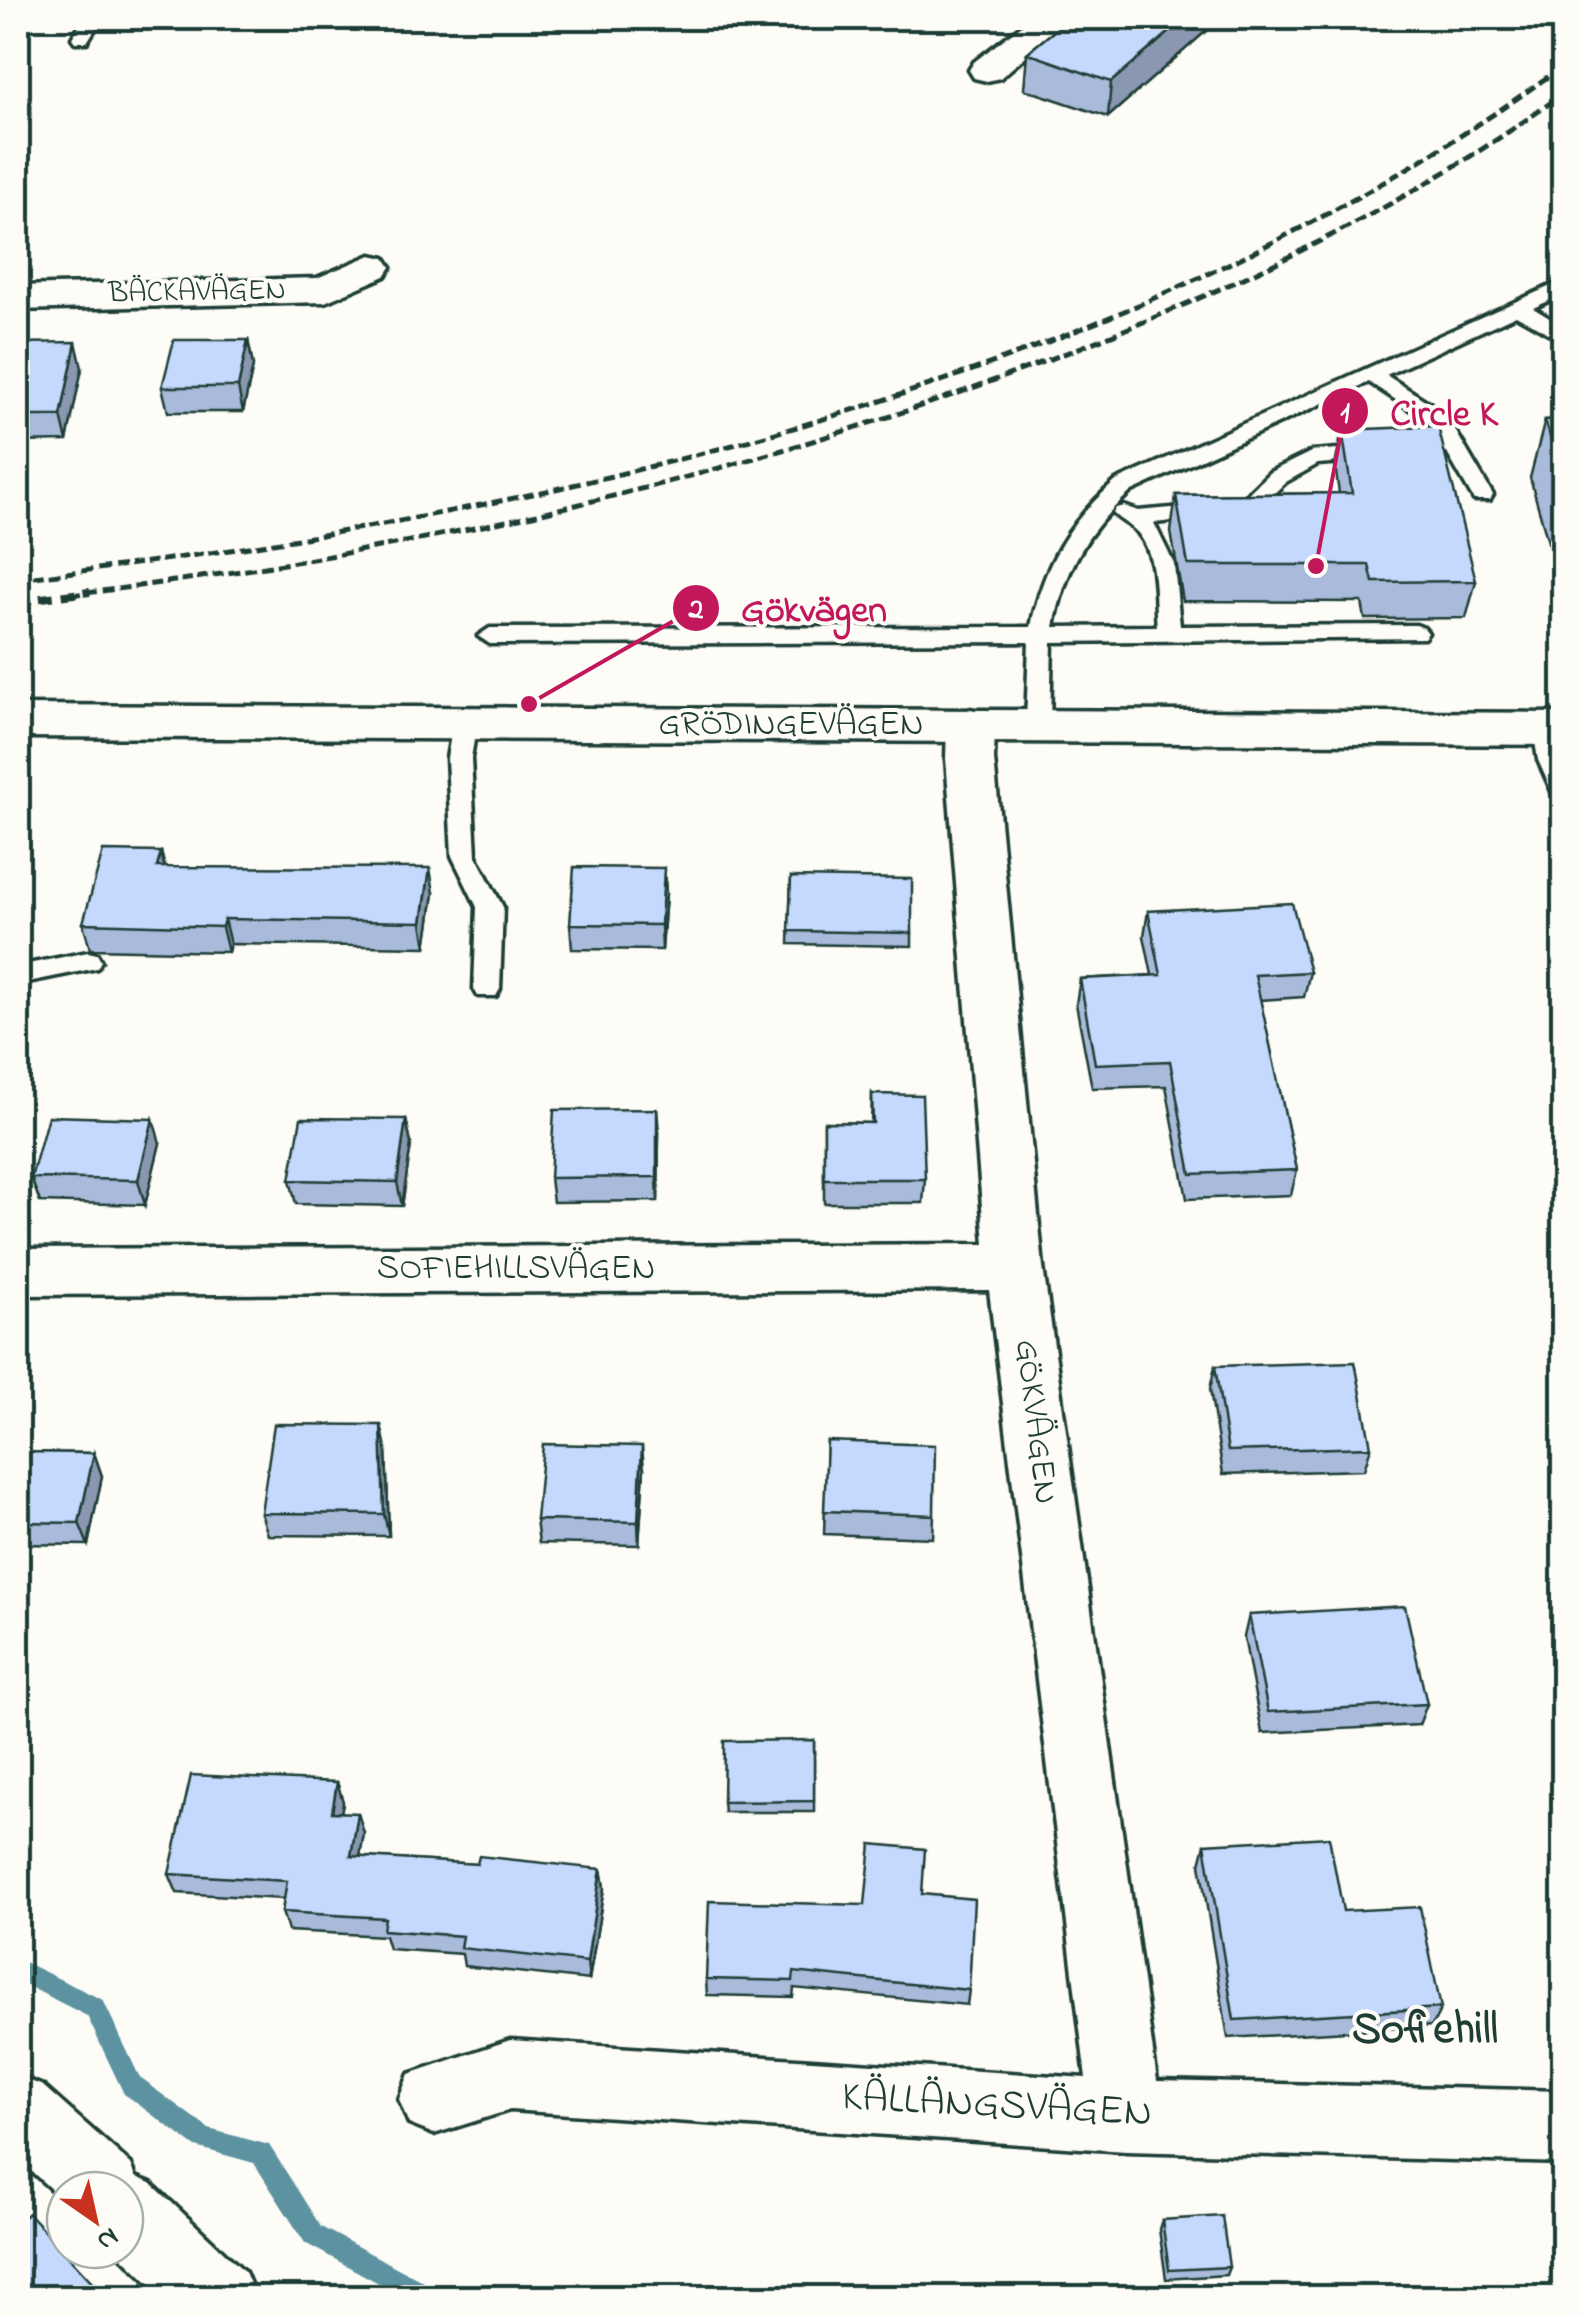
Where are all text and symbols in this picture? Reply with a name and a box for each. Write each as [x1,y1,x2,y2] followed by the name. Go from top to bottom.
[107,269,286,317] street label: BÄCKAVÄGEN
[1320,377,1518,445] callout: Circle K
[1390,388,1499,444] text: Circle K
[1340,393,1350,437] text: 1
[671,574,907,642] callout: Gökvägen
[741,584,887,640] text: Gökvägen
[688,589,704,633] text: 2
[658,700,924,751] street label: GRÖDINGEVÄGEN
[377,1244,655,1295] street label: SOFIEHILLSVÄGEN
[1000,1337,1070,1507] street label: GÖKVÄGEN
[1352,1998,1498,2064] district label: Sofiehill
[840,2067,1154,2145] street label: KÄLLÄNGSVÄGEN
[45,2170,145,2270] north arrow
[88,2216,126,2260] text: N

